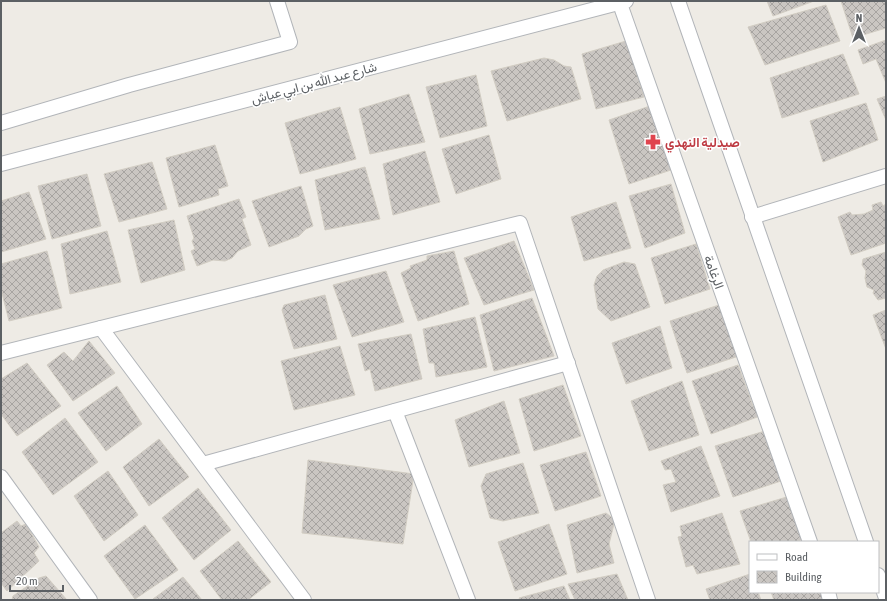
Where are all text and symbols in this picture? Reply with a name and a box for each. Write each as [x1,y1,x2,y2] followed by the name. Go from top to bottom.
[839,8,879,48] north arrow
[856,12,862,24] text: N
[249,59,379,110] street label: شارع عبد الله بن ابي عياش
[644,133,662,151] pharmacy icon: صيدلية النهدي
[665,135,740,153] place label: صيدلية النهدي
[700,253,727,291] street label: الرغامة
[749,541,879,593] legend
[785,550,808,564] text: Road
[10,567,63,593] scale bar
[785,570,823,584] text: Building
[16,574,38,588] text: 20 m

